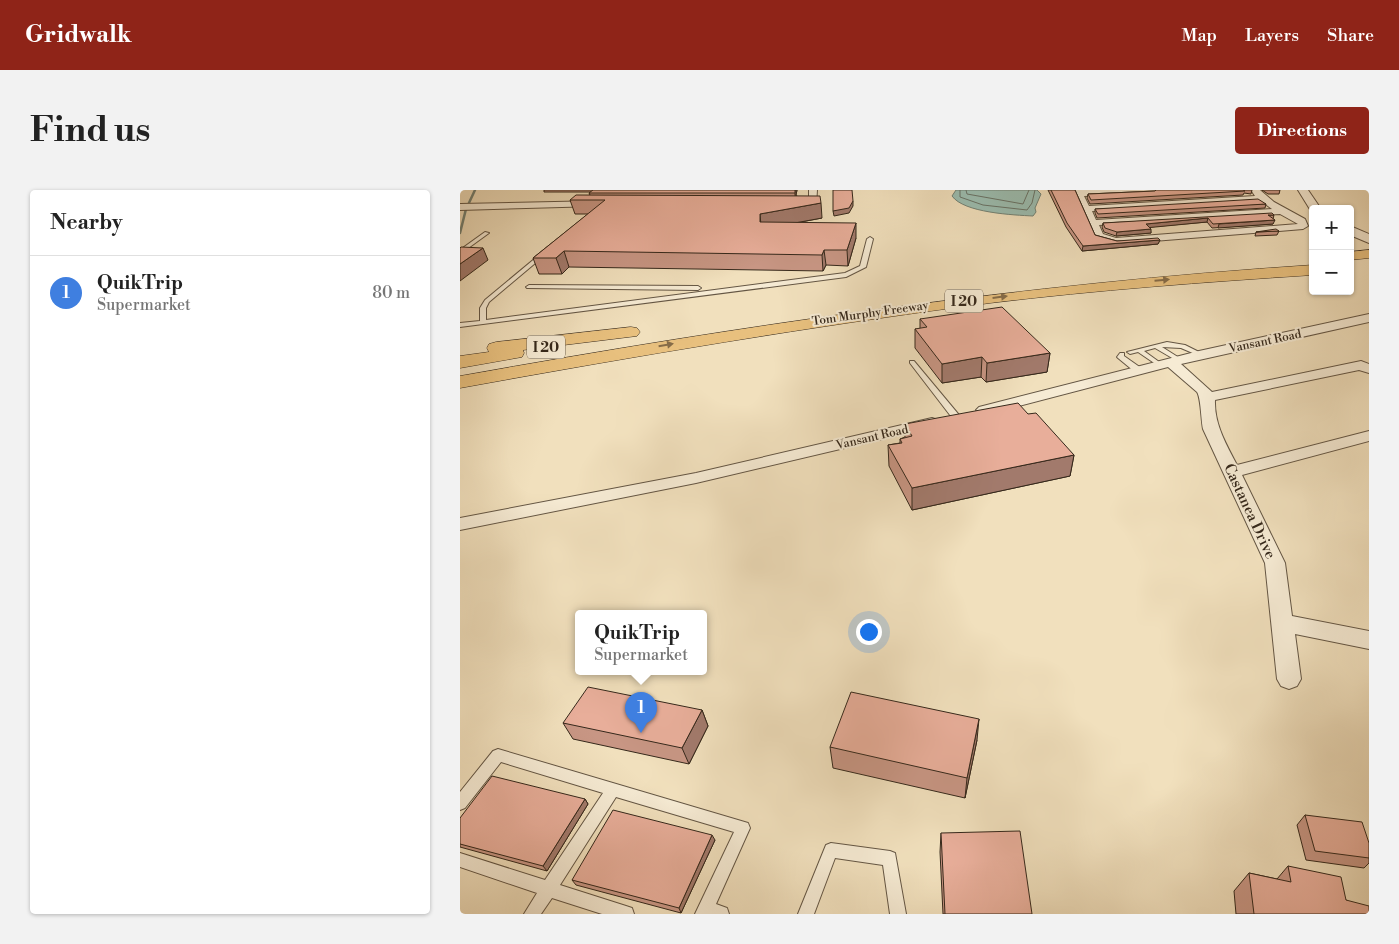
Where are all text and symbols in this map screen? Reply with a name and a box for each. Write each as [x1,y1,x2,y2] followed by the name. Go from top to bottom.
[25,20,132,50] text: Gridwalk
[1182,24,1217,47] text: Map
[1245,24,1299,47] text: Layers
[1327,24,1374,47] text: Share
[1235,107,1369,154] button: Directions
[30,109,150,152] text: Find us
[1309,205,1354,295] map controls
[1309,205,1354,250] button: +
[50,210,123,236] text: Nearby
[1309,250,1354,295] button: −
[97,271,183,295] text: QuikTrip
[1154,276,1170,284] one-way arrow
[62,283,70,303] text: 1
[372,283,410,303] text: 80 m
[945,290,983,312] road number: I 20
[992,293,1008,301] one-way arrow
[97,295,191,315] text: Supermarket
[811,298,929,329] street label: Tom Murphy Freeway
[1226,326,1303,357] street label: Vansant Road
[527,336,565,358] road number: I 20
[658,340,674,348] one-way arrow
[833,422,910,453] street label: Vansant Road
[1219,460,1280,562] street label: Castanea Drive
[575,610,707,675] popup
[856,619,882,645] your location
[594,621,680,645] text: QuikTrip
[594,645,688,665] text: Supermarket
[625,692,657,733] pin: 1

